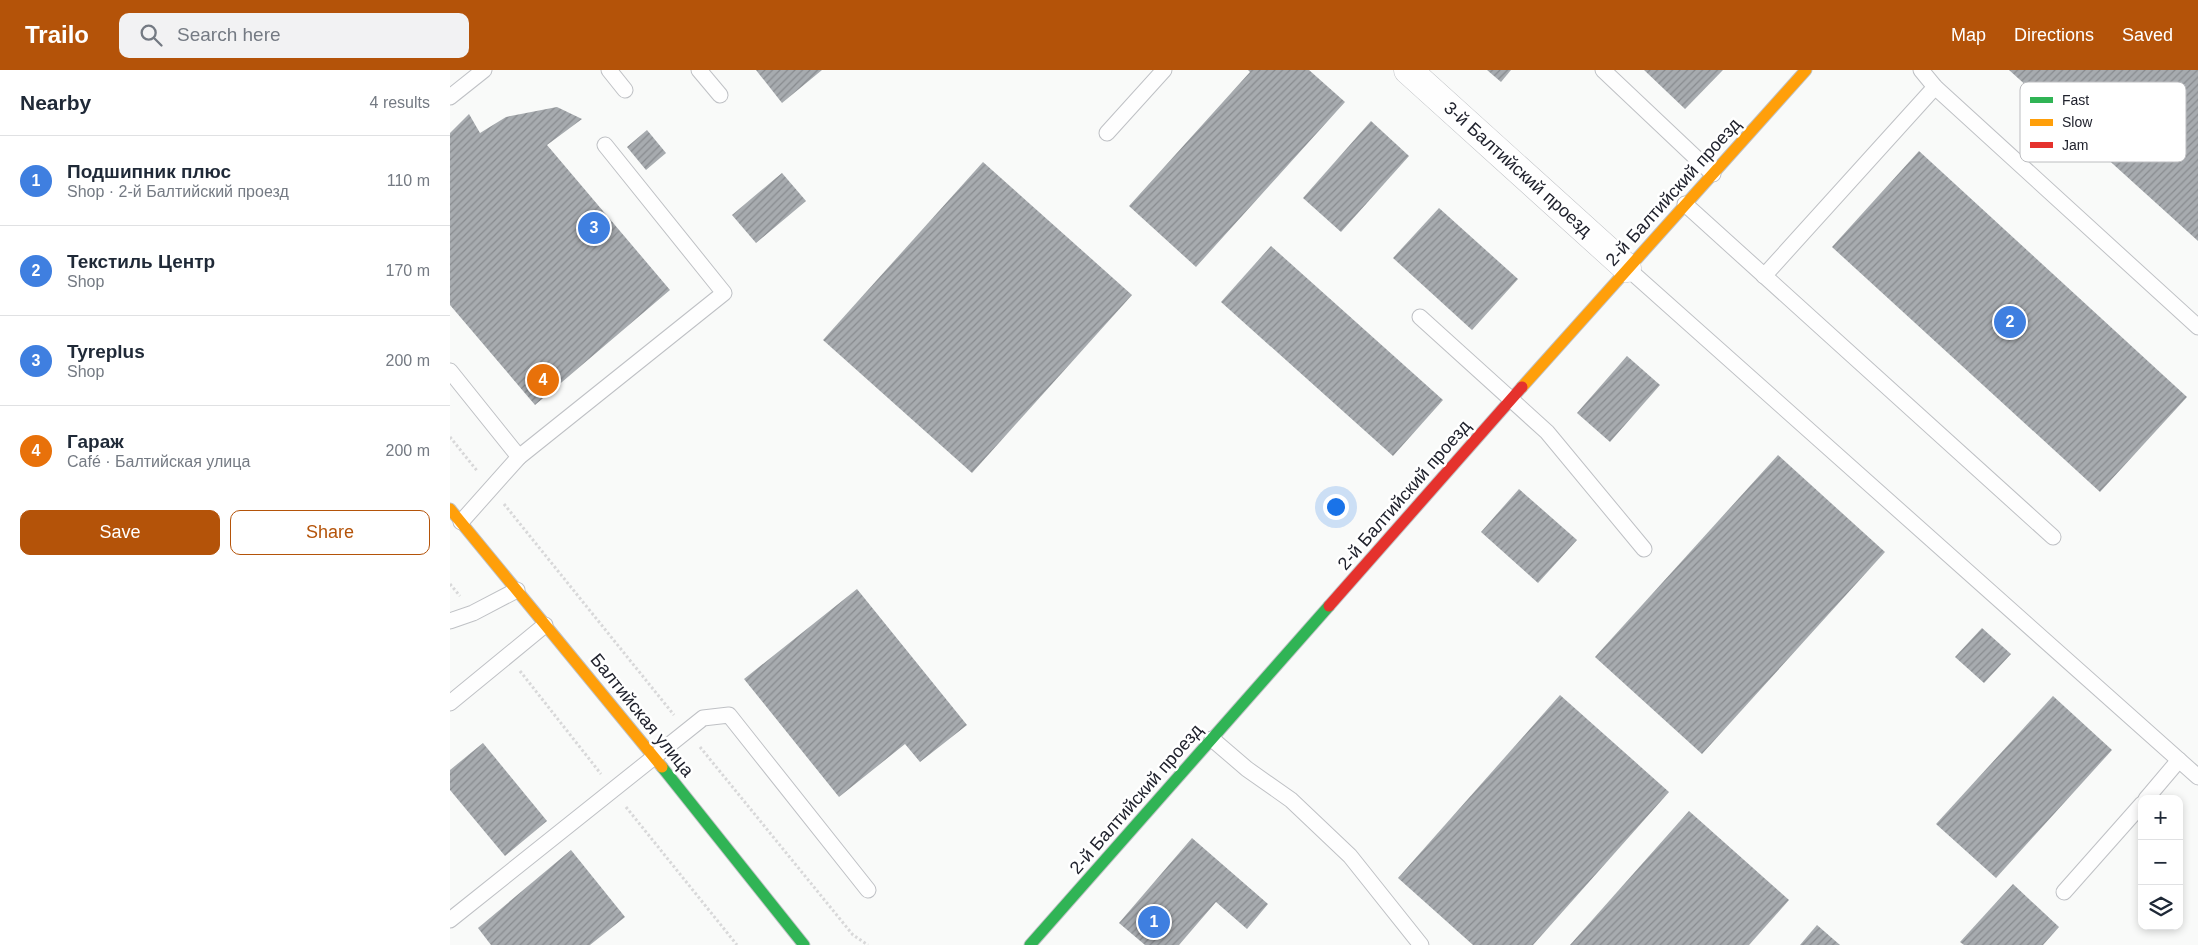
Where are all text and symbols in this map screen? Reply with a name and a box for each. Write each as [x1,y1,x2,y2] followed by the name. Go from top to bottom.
[119,13,469,58] search box
[25,21,89,48] text: Trailo
[137,21,165,49] icon: search
[177,24,281,45] text: Search here
[1951,25,1986,45] text: Map
[2014,25,2094,45] text: Directions
[2122,25,2173,45] text: Saved
[2020,82,2186,162] legend
[20,91,91,114] text: Nearby
[2062,92,2089,108] text: Fast
[370,94,430,111] text: 4 results
[1440,98,1596,241] street label: 3-й Балтийский проезд
[1602,114,1745,270] street label: 2-й Балтийский проезд
[2062,114,2093,130] text: Slow
[2062,137,2088,153] text: Jam
[67,161,231,182] text: Подшипник плюс
[32,172,40,189] text: 1
[387,172,430,189] text: 110 m
[67,183,289,200] text: Shop · 2-й Балтийский проезд
[578,209,610,247] pin: 3
[67,251,215,272] text: Текстиль Центр
[32,262,40,279] text: 2
[386,262,430,279] text: 170 m
[67,273,104,290] text: Shop
[1994,303,2026,341] pin: 2
[67,341,145,362] text: Tyreplus
[32,352,40,369] text: 3
[386,352,430,369] text: 200 m
[527,361,559,399] pin: 4
[67,363,104,380] text: Shop
[1334,416,1475,574] street label: 2-й Балтийский проезд
[67,431,124,452] text: Гараж
[32,442,40,459] text: 4
[386,442,430,459] text: 200 m
[67,453,250,470] text: Café · Балтийская улица
[1323,494,1349,520] your location
[20,510,220,555] button: Save
[230,510,430,555] button: Share
[586,650,698,781] street label: Балтийская улица
[1066,720,1207,878] street label: 2-й Балтийский проезд
[2138,795,2183,930] map controls
[2138,795,2183,840] button: +
[2138,840,2183,885] button: −
[2138,885,2183,930] button: layers
[1138,903,1170,941] pin: 1

